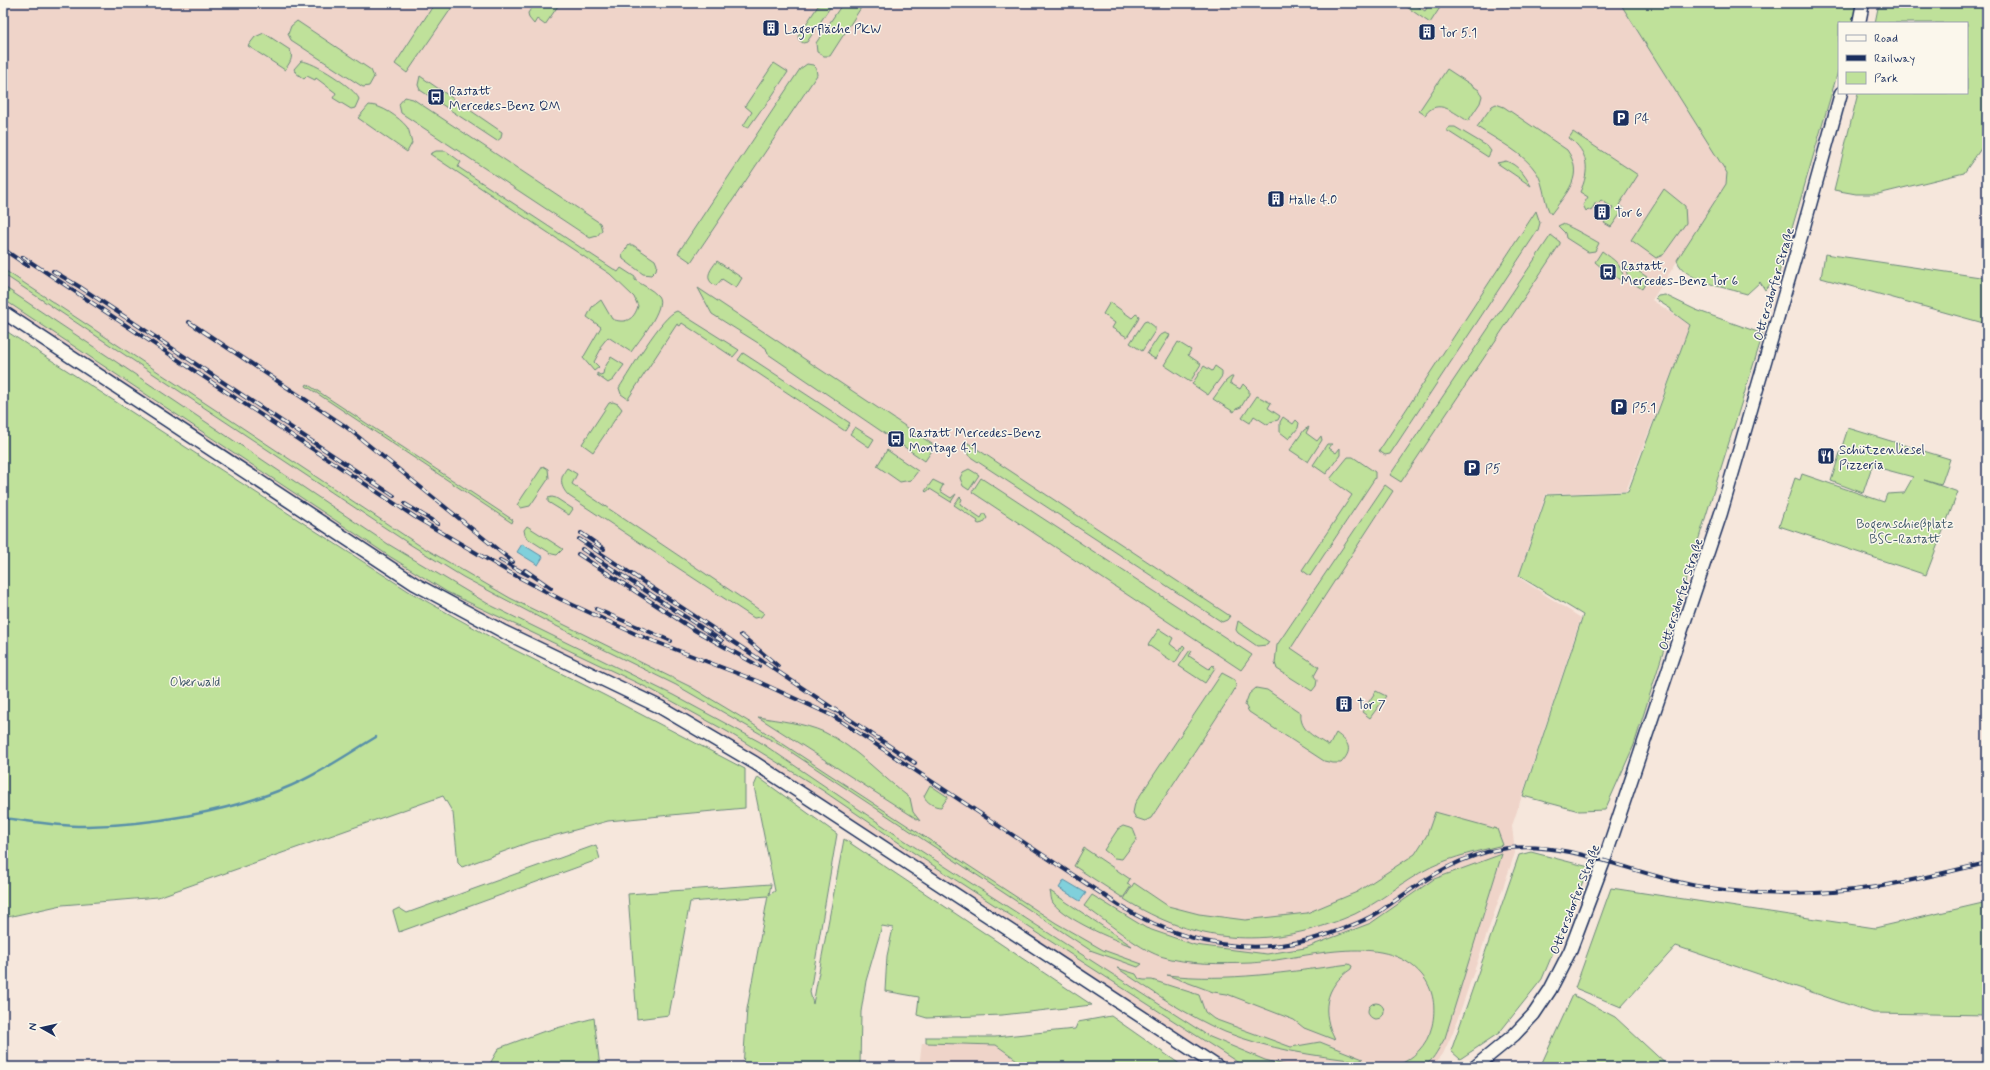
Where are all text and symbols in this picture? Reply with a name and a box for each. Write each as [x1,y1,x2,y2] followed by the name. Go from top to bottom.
[761,18,781,38] building icon: Lagerfläche PKW
[784,21,881,40] place label: Lagerfläche PKW
[1417,22,1437,42] building icon: Tor 5.1
[1838,22,1968,94] legend
[1440,25,1477,42] place label: Tor 5.1
[1874,31,1898,47] text: Road
[1874,51,1916,67] text: Railway
[1874,71,1898,87] text: Park
[449,83,561,115] place label: Rastatt Mercedes-Benz QM
[426,87,446,107] bus stop icon: Rastatt Mercedes-Benz QM
[1611,108,1631,128] parking icon: P4
[1634,111,1650,128] place label: P4
[1266,189,1286,209] building icon: Halle 4.0
[1289,192,1337,209] place label: Halle 4.0
[1592,202,1612,222] building icon: Tor 6
[1615,205,1643,222] place label: Tor 6
[1750,226,1799,343] street label: Ottersdorfer Straße
[1621,258,1739,290] place label: Rastatt, Mercedes-Benz Tor 6
[1598,262,1618,282] bus stop icon: Rastatt, Mercedes-Benz Tor 6
[1609,397,1629,417] parking icon: P5.1
[1632,400,1656,417] place label: P5.1
[909,425,1042,457] place label: Rastatt Mercedes-Benz Montage 4.1
[886,429,906,449] bus stop icon: Rastatt Mercedes-Benz Montage 4.1
[1839,442,1925,474] place label: Schützenliesel Pizzeria
[1816,446,1836,466] restaurant icon: Schützenliesel Pizzeria
[1462,458,1482,478] parking icon: P5
[1485,461,1501,478] place label: P5
[1856,516,1954,548] park label: Bogenschießplatz BSC-Rastatt
[1655,536,1708,653] street label: Ottersdorfer Straße
[170,674,220,691] park label: Oberwald
[1334,694,1354,714] building icon: Tor 7
[1357,697,1386,714] place label: Tor 7
[1547,842,1604,957] street label: Ottersdorfer Straße
[22,1008,62,1048] north arrow
[26,1022,41,1031] text: N

